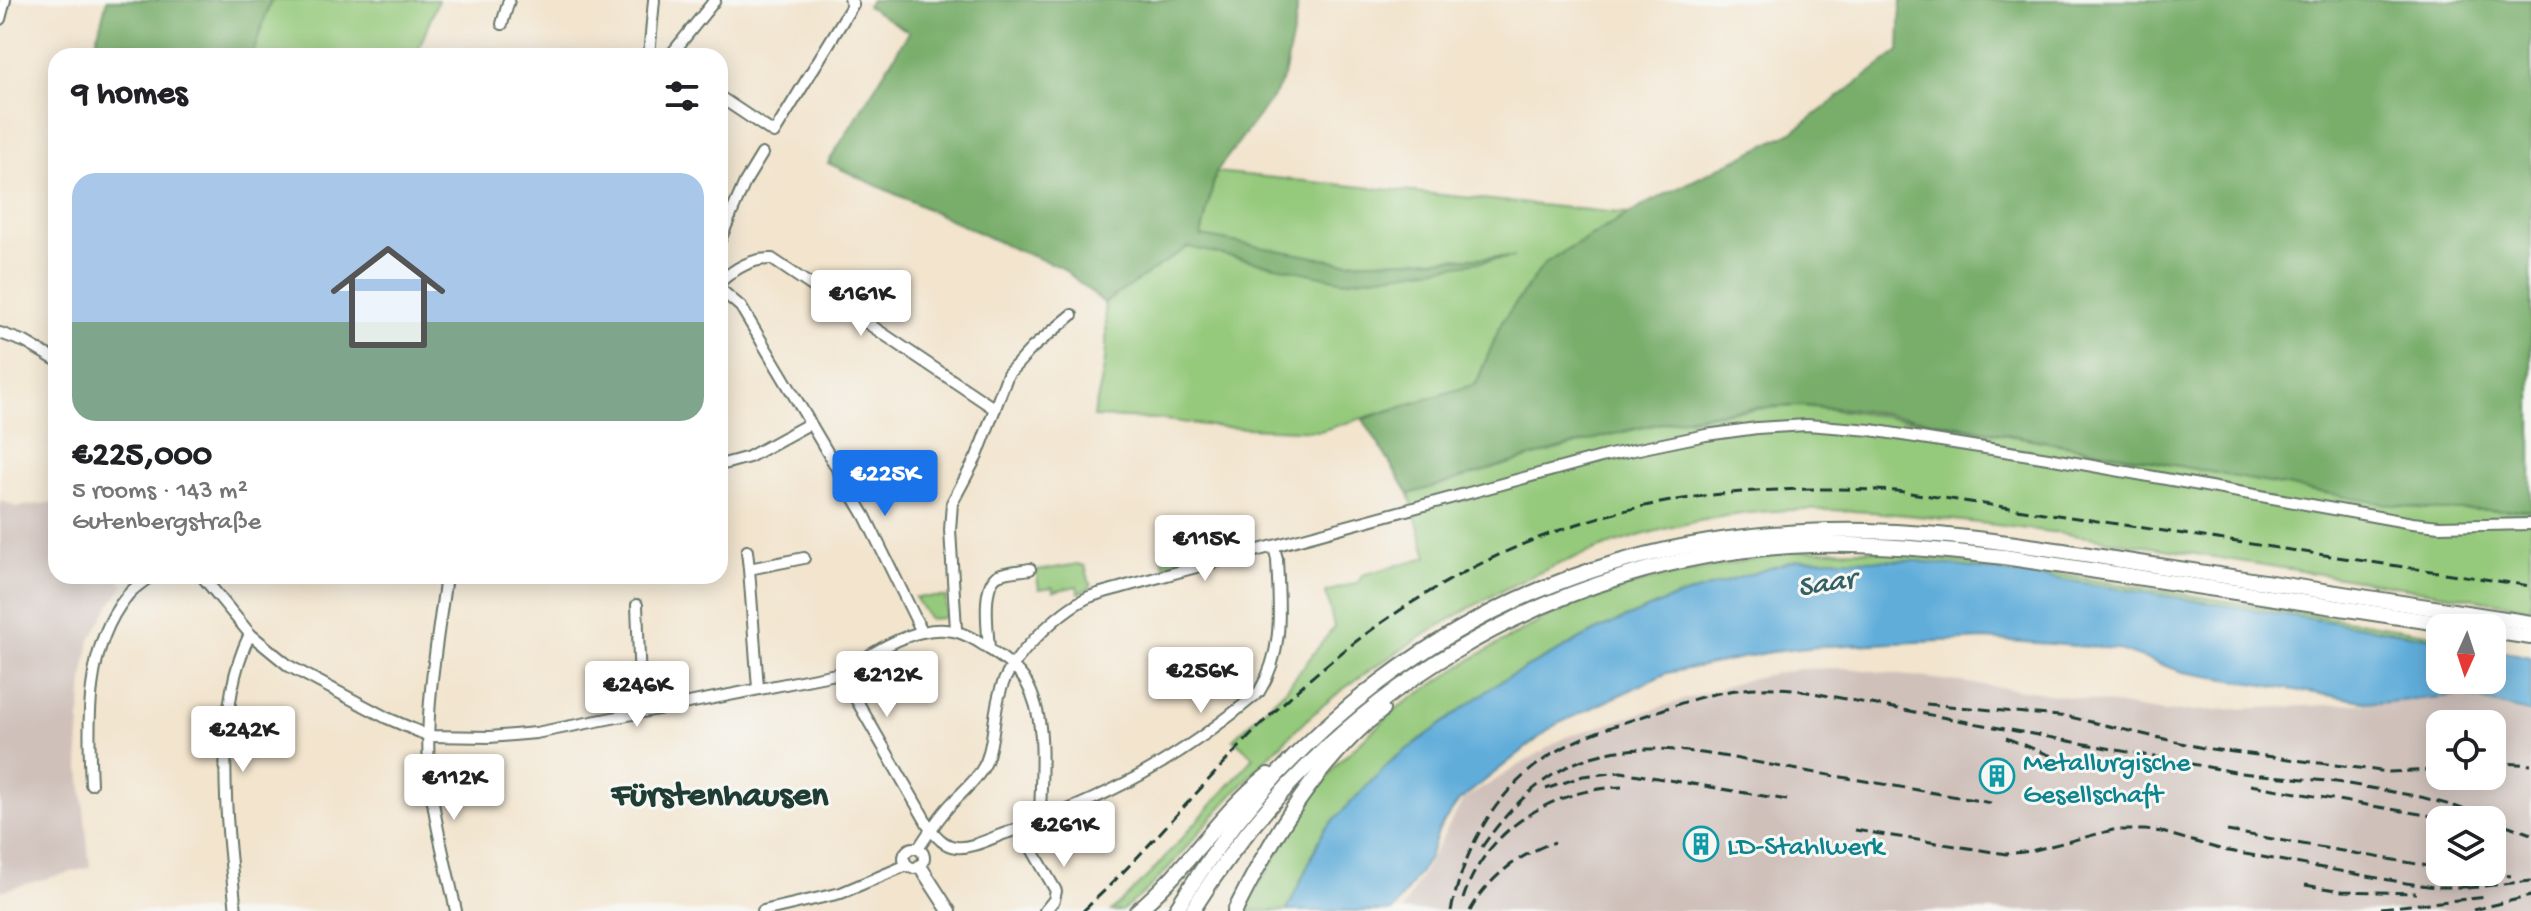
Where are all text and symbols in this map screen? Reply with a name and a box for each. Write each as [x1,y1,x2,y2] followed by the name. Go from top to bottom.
[660,74,704,118] icon: filters
[72,76,187,116] text: 9 homes
[316,225,460,369] icon: home
[805,270,917,338] pin: €161K
[829,280,893,311] text: €161K
[72,437,212,477] text: €225,000
[829,450,941,518] pin: €225K
[851,460,919,491] text: €225K
[72,477,248,508] text: 5 rooms · 143 m²
[72,508,261,539] text: Gutenbergstraße
[1149,515,1261,583] pin: €115K
[1173,525,1237,556] text: €115K
[1795,563,1863,607] water label: Saar
[2426,614,2506,694] north arrow
[2426,614,2506,886] map controls
[1145,647,1257,715] pin: €256K
[831,651,943,719] pin: €212K
[1166,657,1236,688] text: €256K
[581,661,693,729] pin: €246K
[854,661,920,692] text: €212K
[603,671,671,702] text: €246K
[187,706,299,774] pin: €242K
[2426,710,2506,790] button: locate
[209,716,277,747] text: €242K
[2023,748,2191,813] place label: Metallurgische Gesellschaft
[398,754,510,822] pin: €112K
[1978,757,2016,795] building icon: Metallurgische Gesellschaft
[422,764,486,795] text: €112K
[611,776,829,819] district label: Fürstenhausen
[1008,801,1120,869] pin: €261K
[2426,806,2506,886] button: layers
[1031,811,1097,842] text: €261K
[1682,825,1720,863] building icon: LD-Stahlwerk
[1727,832,1887,865] place label: LD-Stahlwerk

